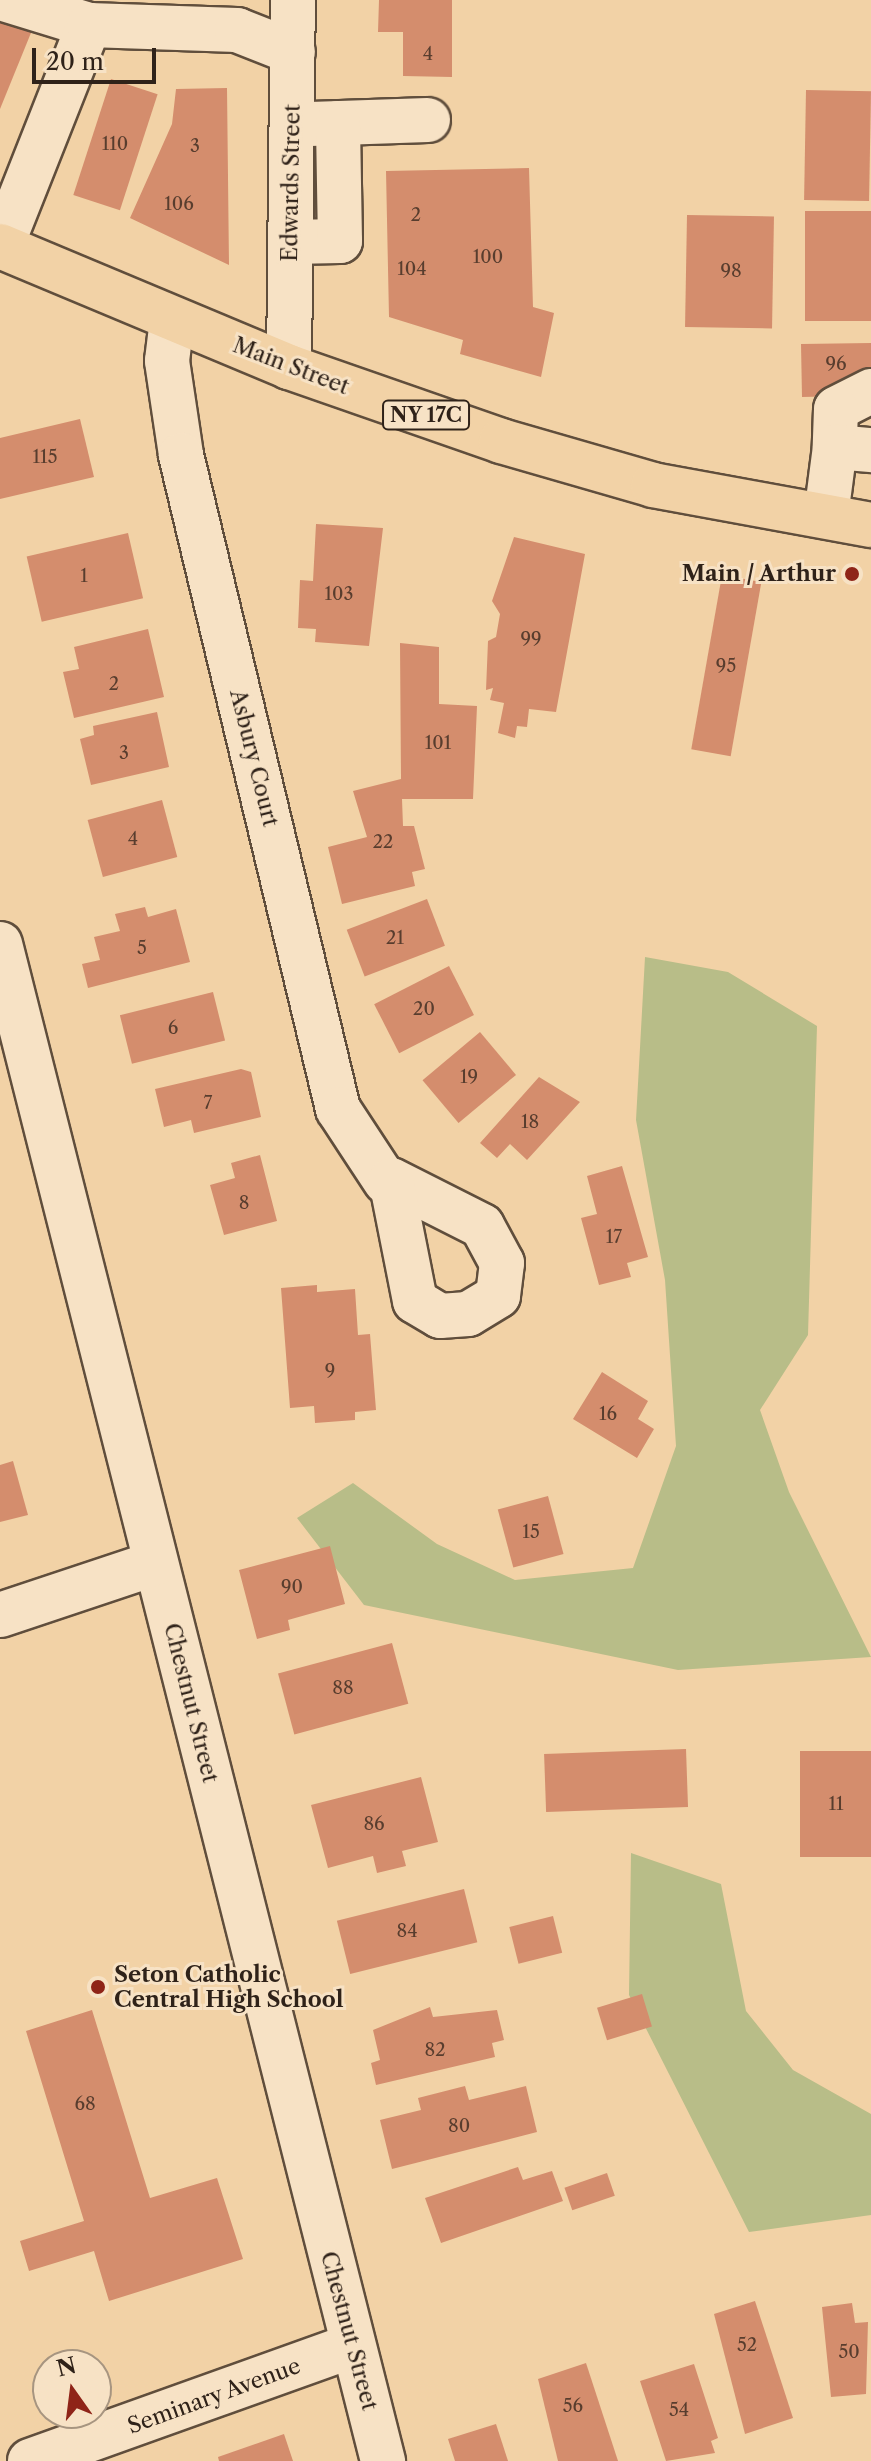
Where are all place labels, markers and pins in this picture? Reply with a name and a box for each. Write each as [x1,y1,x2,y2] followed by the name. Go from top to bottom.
[681,561,836,587] place label: Main / Arthur
[843,565,861,583] marker: Main / Arthur
[114,1961,344,2012] place label: Seton Catholic Central High School
[89,1978,107,1996] marker: Seton Catholic Central High School

